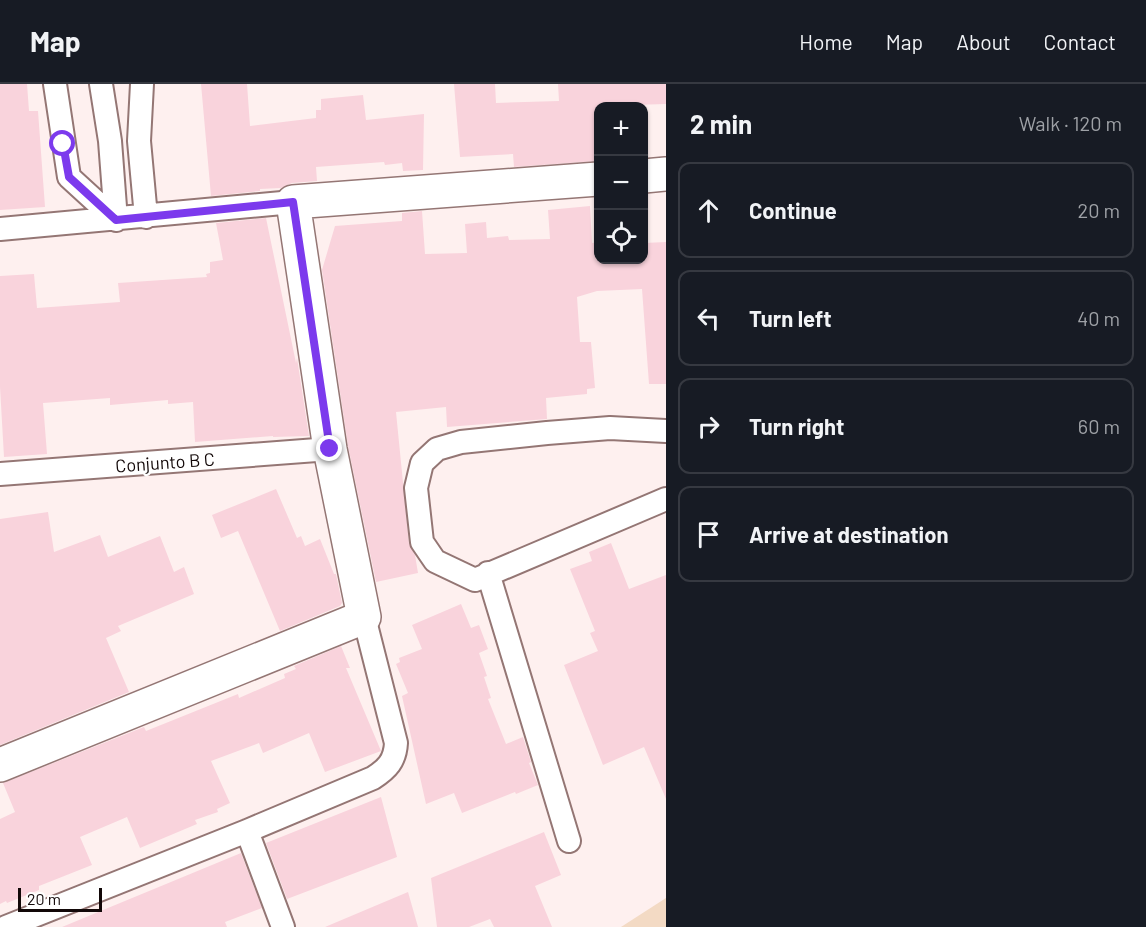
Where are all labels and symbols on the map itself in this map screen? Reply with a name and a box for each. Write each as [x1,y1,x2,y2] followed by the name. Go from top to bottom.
[49,130,75,156] route start
[316,435,342,461] route end
[115,448,215,476] street label: Conjunto B C
[18,885,102,912] scale bar

